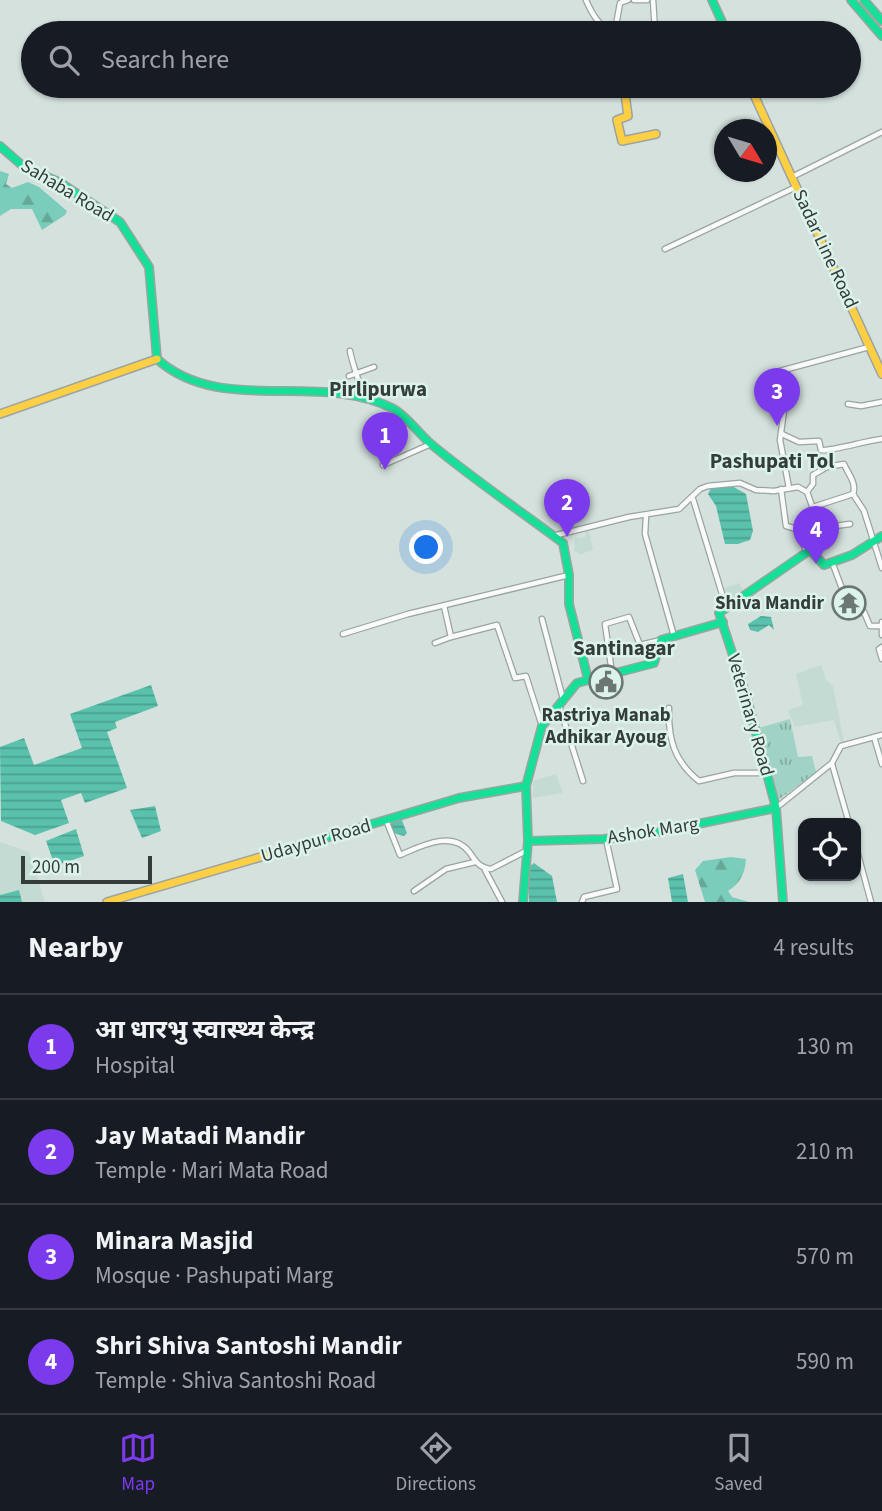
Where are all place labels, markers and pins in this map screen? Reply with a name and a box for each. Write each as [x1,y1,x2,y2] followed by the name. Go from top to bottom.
[754,368,800,426] pin: 3
[362,412,408,470] pin: 1
[544,479,590,537] pin: 2
[793,506,839,564] pin: 4
[830,584,868,622] temple icon: Shiva Mandir
[715,590,824,617] place label: Shiva Mandir
[587,663,625,701] public building icon: Rastriya Manab Adhikar Ayoug
[541,702,671,751] place label: Rastriya Manab Adhikar Ayoug

